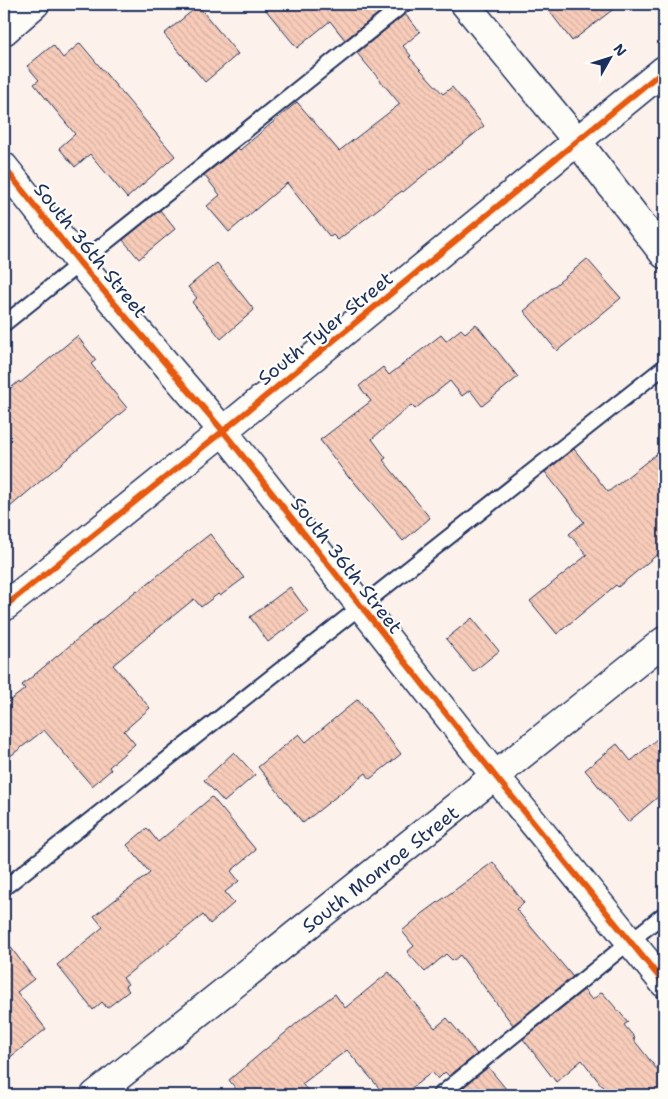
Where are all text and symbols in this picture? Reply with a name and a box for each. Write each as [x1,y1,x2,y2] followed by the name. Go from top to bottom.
[586,32,636,82] north arrow
[610,40,631,60] text: N
[28,178,153,323] street label: South 36th Street
[253,266,398,391] street label: South Tyler Street
[285,492,408,639] street label: South 36th Street
[297,800,464,939] street label: South Monroe Street

